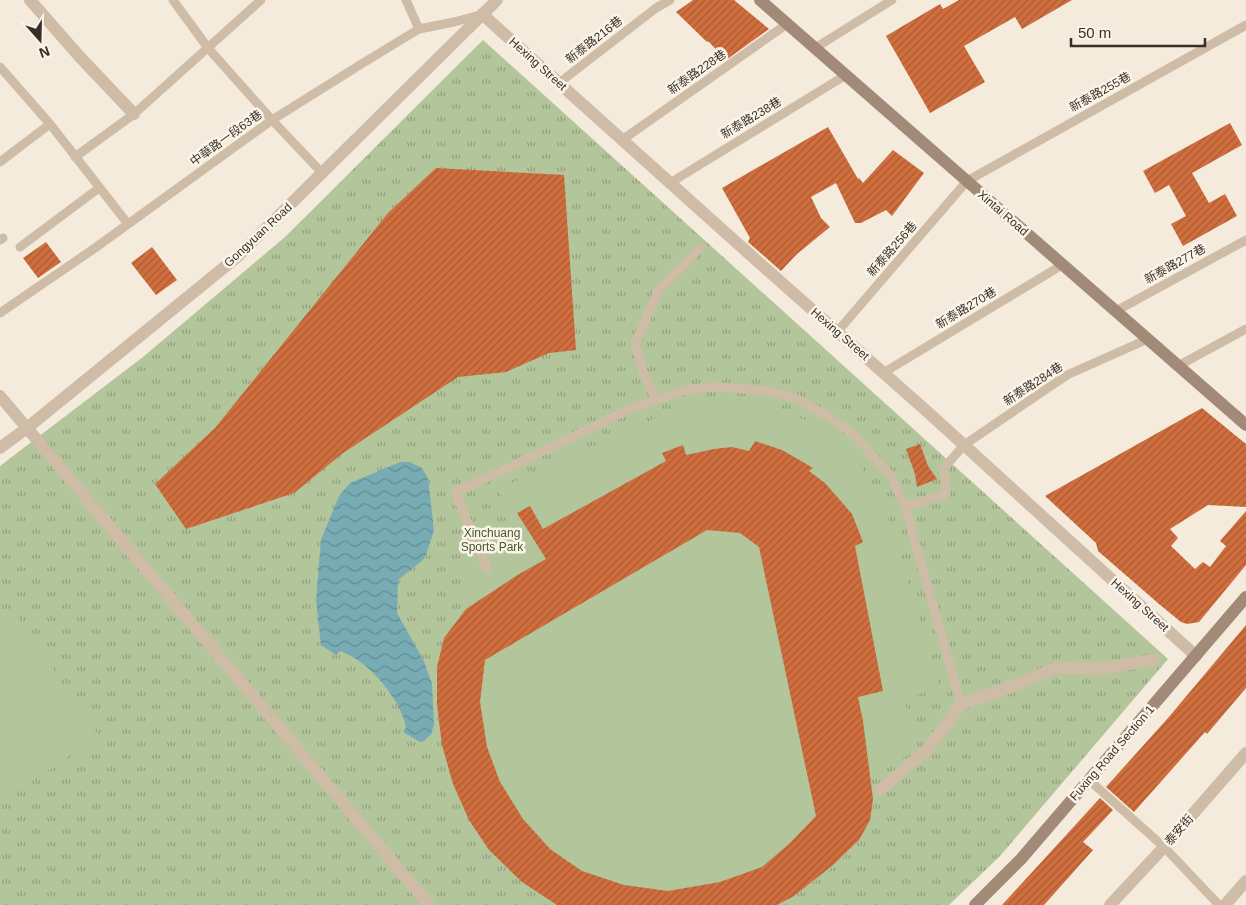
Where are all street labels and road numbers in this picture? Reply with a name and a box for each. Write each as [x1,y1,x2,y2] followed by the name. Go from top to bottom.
[563,14,625,66] street label: 新泰路216巷
[506,34,570,94] street label: Hexing Street
[665,47,729,97] street label: 新泰路228巷
[1067,69,1133,115] street label: 新泰路255巷
[718,94,784,142] street label: 新泰路238巷
[187,107,265,169] street label: 中華路一段63巷
[975,187,1031,239] street label: Xintai Road
[221,200,295,270] street label: Gongyuan Road
[864,219,920,279] street label: 新泰路256巷
[1142,241,1208,287] street label: 新泰路277巷
[933,284,999,332] street label: 新泰路270巷
[808,305,873,364] street label: Hexing Street
[1001,360,1065,408] street label: 新泰路284巷
[1108,575,1172,635] street label: Hexing Street
[1067,702,1157,803] street label: Fuxing Road Section 1
[1162,812,1196,848] street label: 泰安街

